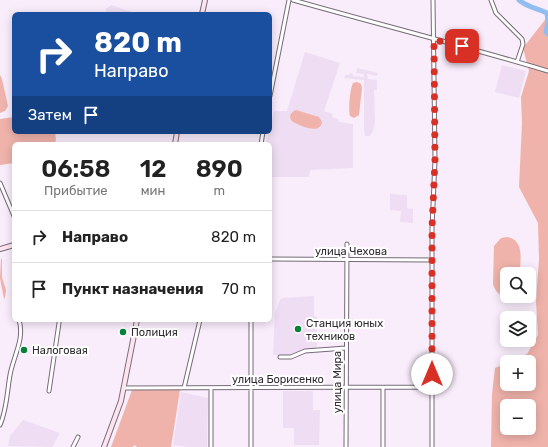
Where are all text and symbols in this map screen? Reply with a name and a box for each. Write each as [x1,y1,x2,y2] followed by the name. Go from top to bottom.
[94,26,182,59] text: 820 m
[28,28,80,80] icon: right
[445,29,479,63] pin
[451,35,473,57] icon: arrive
[94,60,169,82] text: Направо
[80,104,102,126] icon: arrive
[28,106,72,124] text: Затем
[41,155,111,183] text: 06:58
[140,155,166,183] text: 12
[196,155,243,183] text: 890
[44,183,108,198] text: Прибытие
[141,183,165,198] text: мин
[213,183,225,198] text: m
[28,226,50,248] icon: right
[62,228,128,246] text: Направо
[211,228,256,246] text: 820 m
[315,245,387,258] street label: улица Чехова
[500,267,536,435] map controls
[500,267,536,303] button: search
[28,278,50,300] icon: arrive
[62,280,204,298] text: Пункт назначения
[222,280,256,298] text: 70 m
[500,311,536,347] button: layers
[306,317,383,343] place label: Станция юных техников
[293,324,303,334] marker: Станция юных техников
[131,326,178,339] place label: Полиция
[118,327,128,337] marker: Полиция
[32,344,88,357] place label: Налоговая
[19,345,29,355] marker: Налоговая
[331,351,344,413] street label: улица Мира
[411,353,453,395] position arrow
[500,355,536,391] button: +
[232,373,324,386] street label: улица Борисенко
[500,399,536,435] button: −

